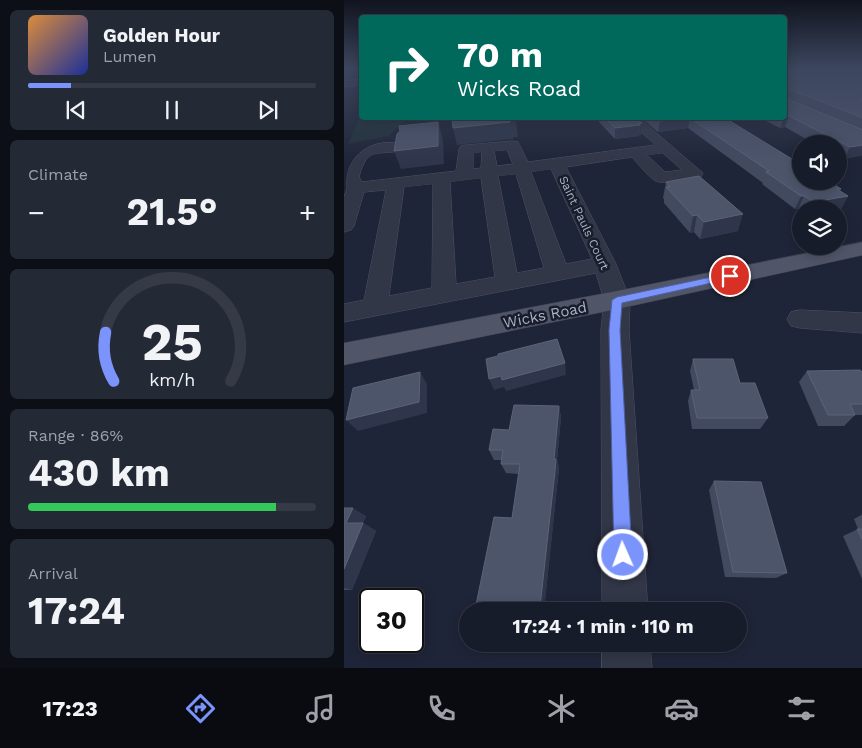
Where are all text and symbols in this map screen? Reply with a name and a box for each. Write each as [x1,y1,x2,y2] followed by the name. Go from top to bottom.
[103,24,220,47] text: Golden Hour
[457,34,543,76] text: 70 m
[374,35,439,100] icon: right
[103,47,157,66] text: Lumen
[457,76,581,101] text: Wicks Road
[62,96,90,124] icon: previous
[158,96,186,124] icon: pause
[254,96,282,124] icon: next
[792,135,847,255] map controls
[792,135,847,190] button: sound
[28,165,88,184] text: Climate
[556,174,612,272] street label: Saint Pauls Court
[126,190,218,234] text: 21.5°
[28,196,45,229] text: −
[299,196,316,229] text: +
[792,200,847,255] button: layers
[709,255,751,297] pin
[716,262,744,290] icon: arrive
[502,298,588,332] street label: Wicks Road
[141,312,203,373] text: 25
[149,369,195,390] text: km/h
[28,426,123,445] text: Range · 86%
[28,451,170,495] text: 430 km
[596,528,648,580] position arrow
[28,564,78,583] text: Arrival
[359,588,424,653] speed limit sign: 30
[28,589,125,633] text: 17:24
[512,615,694,638] text: 17:24 · 1 min · 110 m
[183,691,218,726] icon: directions
[303,691,338,726] icon: music
[424,691,459,726] icon: phone
[544,691,579,726] icon: climate
[664,691,699,726] icon: car
[784,691,819,726] icon: filters
[43,696,98,721] text: 17:23

